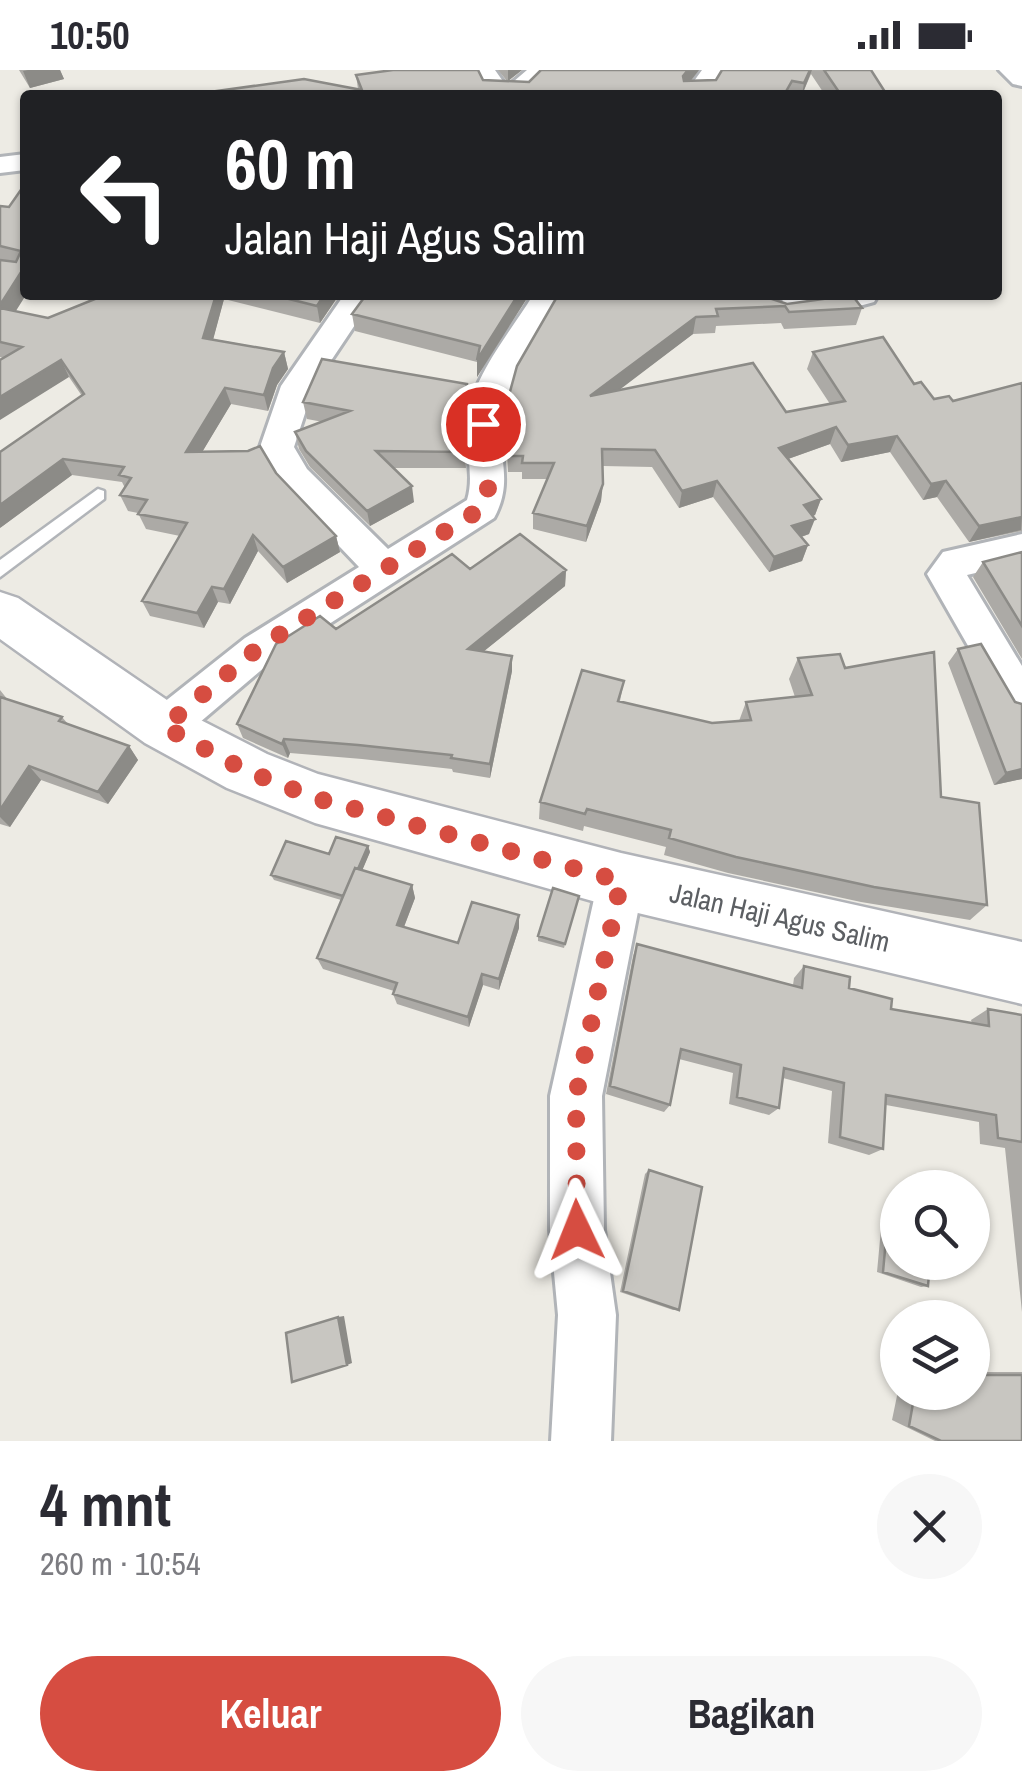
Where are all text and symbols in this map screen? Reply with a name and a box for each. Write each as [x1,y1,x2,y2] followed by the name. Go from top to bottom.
[50,10,130,61] text: 10:50
[225,117,356,211] text: 60 m
[60,130,190,260] icon: left
[225,207,586,268] text: Jalan Haji Agus Salim
[441,382,526,467] pin
[456,397,511,452] icon: arrive
[666,873,894,961] street label: Jalan Haji Agus Salim
[880,1170,990,1410] map controls
[880,1170,990,1280] button: search
[525,1178,629,1282] position arrow
[880,1300,990,1410] button: layers
[40,1464,171,1545] text: 4 mnt
[877,1474,982,1579] button: close
[40,1542,200,1585] text: 260 m · 10:54
[40,1656,501,1771] button: Keluar
[521,1656,982,1771] button: Bagikan

